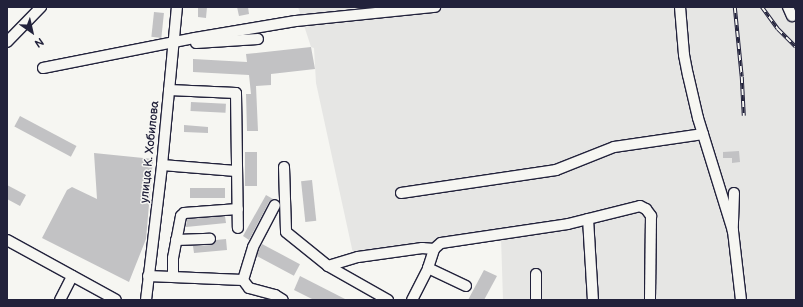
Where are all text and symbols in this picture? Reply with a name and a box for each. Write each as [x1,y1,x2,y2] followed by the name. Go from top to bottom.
[12,12,52,52] north arrow
[32,35,46,50] text: N
[137,100,163,204] street label: улица К. Хобилова

